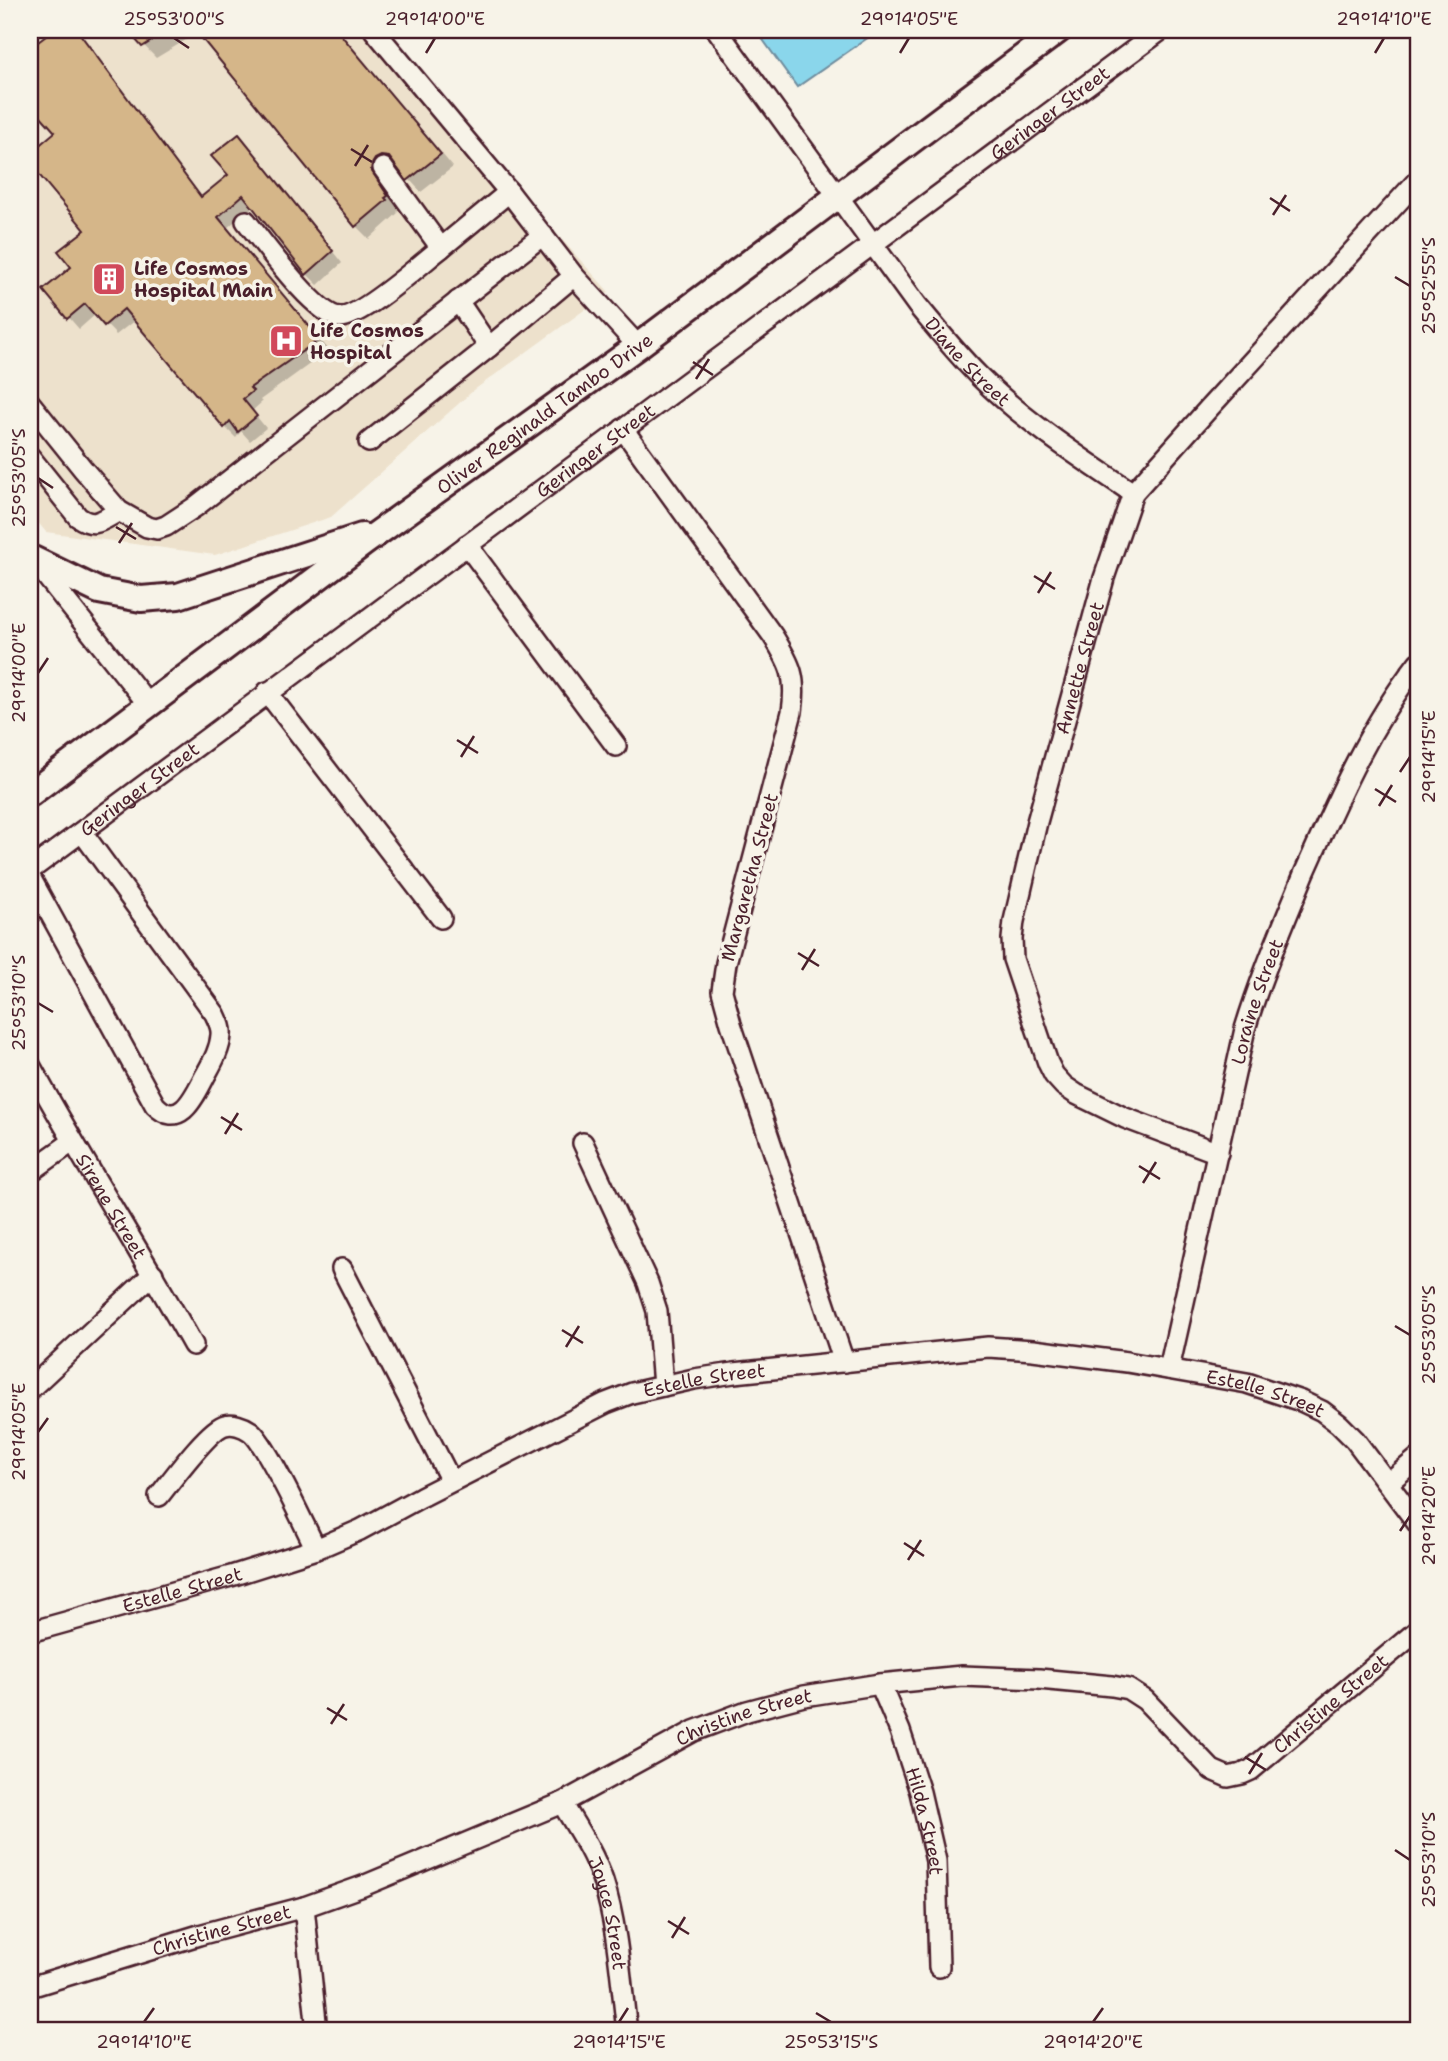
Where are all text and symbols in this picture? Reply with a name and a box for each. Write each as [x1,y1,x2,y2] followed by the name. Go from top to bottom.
[123,7,225,31] text: 25°53'00"S
[385,7,485,31] text: 29°14'00"E
[860,7,958,31] text: 29°14'05"E
[1336,7,1432,31] text: 29°14'10"E
[985,61,1115,166] street label: Geringer Street
[1417,237,1441,335] text: 25°52'55"S
[134,256,273,303] place label: Life Cosmos Hospital Main
[90,260,128,298] building icon: Life Cosmos Hospital Main
[919,312,1015,412] street label: Diane Street
[310,318,424,365] place label: Life Cosmos Hospital
[267,322,305,360] hospital icon: Life Cosmos Hospital
[431,327,658,500] street label: Oliver Reginald Tambo Drive
[531,398,660,503] street label: Geringer Street
[7,428,31,528] text: 25°53'05"S
[1050,599,1110,737] street label: Annette Street
[7,623,31,723] text: 29°14'00"E
[1417,710,1441,804] text: 29°14'15"E
[75,737,204,842] street label: Geringer Street
[715,790,784,964] street label: Margaretha Street
[1226,935,1289,1067] street label: Loraine Street
[7,955,31,1051] text: 25°53'10"S
[70,1149,152,1264] street label: Sirene Street
[1417,1285,1441,1385] text: 25°53'05"S
[641,1358,766,1403] street label: Estelle Street
[1204,1364,1329,1424] street label: Estelle Street
[7,1383,31,1481] text: 29°14'05"E
[1417,1466,1441,1566] text: 29°14'20"E
[120,1561,245,1619] street label: Estelle Street
[1268,1648,1394,1759] street label: Christine Street
[671,1683,814,1752] street label: Christine Street
[900,1764,948,1876] street label: Hilda Street
[1417,1812,1441,1908] text: 25°53'10"S
[582,1853,632,1971] street label: Joyce Street
[149,1899,294,1962] street label: Christine Street
[96,2030,192,2054] text: 29°14'10"E
[572,2030,666,2054] text: 29°14'15"E
[784,2030,878,2054] text: 25°53'15"S
[1043,2030,1143,2054] text: 29°14'20"E

